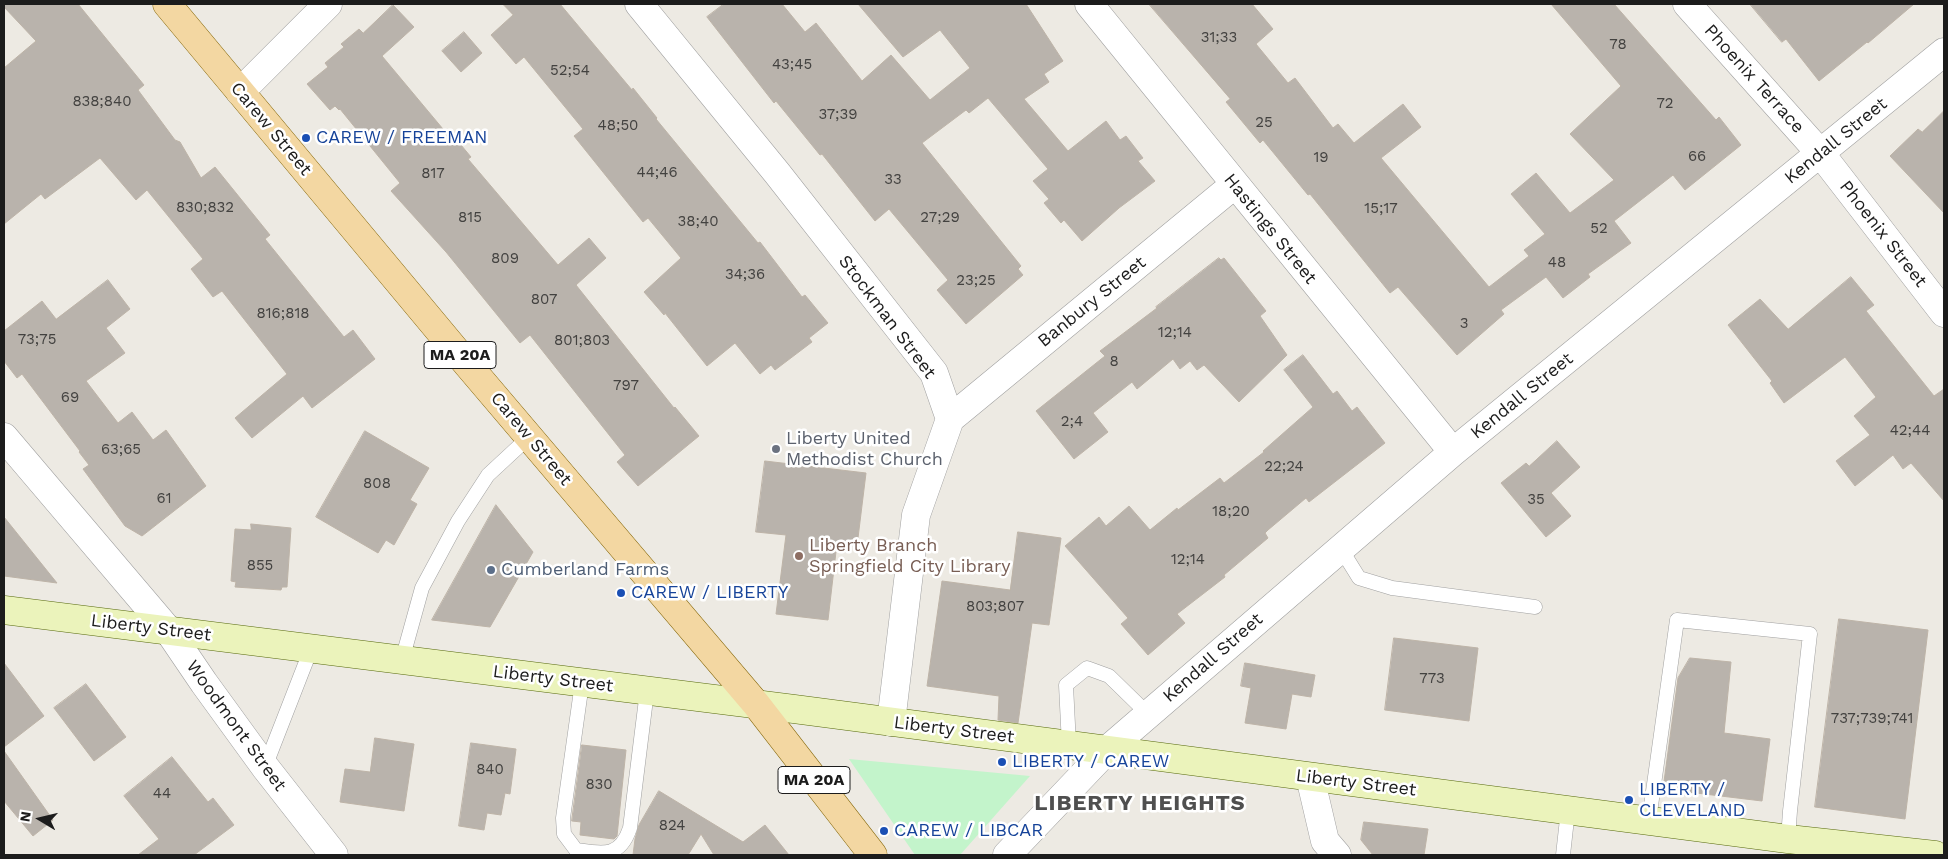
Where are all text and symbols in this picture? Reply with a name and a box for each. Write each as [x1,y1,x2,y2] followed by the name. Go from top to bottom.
[1699,20,1809,138] street label: Phoenix Terrace
[1201,29,1237,47] house number: 31;33
[1609,36,1627,54] house number: 78
[772,56,812,74] house number: 43;45
[550,62,590,80] house number: 52;54
[226,78,316,180] street label: Carew Street
[72,93,132,111] house number: 838;840
[1780,93,1892,189] street label: Kendall Street
[1656,95,1674,113] house number: 72
[819,106,857,124] house number: 37;39
[1255,114,1273,132] house number: 25
[598,117,638,135] house number: 48;50
[316,127,488,149] place label: CAREW / FREEMAN
[300,132,312,144] marker: CAREW / FREEMAN
[1688,148,1706,166] house number: 66
[1313,149,1329,167] house number: 19
[636,164,678,182] house number: 44;46
[421,165,445,183] house number: 817
[1219,170,1321,288] street label: Hastings Street
[884,171,902,189] house number: 33
[1835,176,1931,292] street label: Phoenix Street
[176,199,234,217] house number: 830;832
[1364,200,1398,218] house number: 15;17
[458,209,482,227] house number: 815
[920,209,960,227] house number: 27;29
[678,213,718,231] house number: 38;40
[1590,220,1608,238] house number: 52
[491,250,519,268] house number: 809
[834,251,940,383] street label: Stockman Street
[1034,252,1150,352] street label: Banbury Street
[1548,254,1566,272] house number: 48
[725,266,765,284] house number: 34;36
[956,272,996,290] house number: 23;25
[531,291,557,309] house number: 807
[257,305,309,323] house number: 816;818
[1460,315,1468,333] house number: 3
[1158,324,1192,342] house number: 12;14
[18,331,56,349] house number: 73;75
[554,332,610,350] house number: 801;803
[424,342,496,368] road number: MA 20A
[1466,348,1578,444] street label: Kendall Street
[1109,353,1119,371] house number: 8
[613,377,639,395] house number: 797
[486,388,576,490] street label: Carew Street
[61,389,79,407] house number: 69
[1061,413,1083,431] house number: 2;4
[1890,422,1930,440] house number: 42;44
[786,428,943,470] place label: Liberty United Methodist Church
[101,441,141,459] house number: 63;65
[770,443,782,455] marker: Liberty United Methodist Church
[1264,458,1304,476] house number: 22;24
[363,475,391,493] house number: 808
[157,490,171,508] house number: 61
[1527,491,1545,509] house number: 35
[1212,503,1250,521] house number: 18;20
[809,535,1011,578] place label: Liberty Branch Springfield City Library
[793,550,805,562] marker: Liberty Branch Springfield City Library
[1171,551,1205,569] house number: 12;14
[247,557,273,575] house number: 855
[501,559,669,581] place label: Cumberland Farms
[485,564,497,576] marker: Cumberland Farms
[631,582,788,604] place label: CAREW / LIBERTY
[615,587,627,599] marker: CAREW / LIBERTY
[966,598,1024,616] house number: 803;807
[1159,609,1267,707] street label: Kendall Street
[90,610,212,646] street label: Liberty Street
[181,656,291,796] street label: Woodmont Street
[492,661,614,697] street label: Liberty Street
[1419,670,1445,688] house number: 773
[1831,710,1913,728] house number: 737;739;741
[893,712,1015,748] street label: Liberty Street
[1012,751,1169,773] place label: LIBERTY / CAREW
[996,756,1008,768] marker: LIBERTY / CAREW
[476,761,504,779] house number: 840
[1295,765,1417,801] street label: Liberty Street
[778,766,850,794] road number: MA 20A
[585,776,613,794] house number: 830
[1639,779,1746,822] place label: LIBERTY / CLEVELAND
[153,785,171,803] house number: 44
[1032,791,1248,817] district label: LIBERTY HEIGHTS
[15,794,65,844] north arrow
[1623,794,1635,806] marker: LIBERTY / CLEVELAND
[16,810,34,823] text: N
[659,817,685,835] house number: 824
[894,820,1043,842] place label: CAREW / LIBCAR
[878,825,890,837] marker: CAREW / LIBCAR

